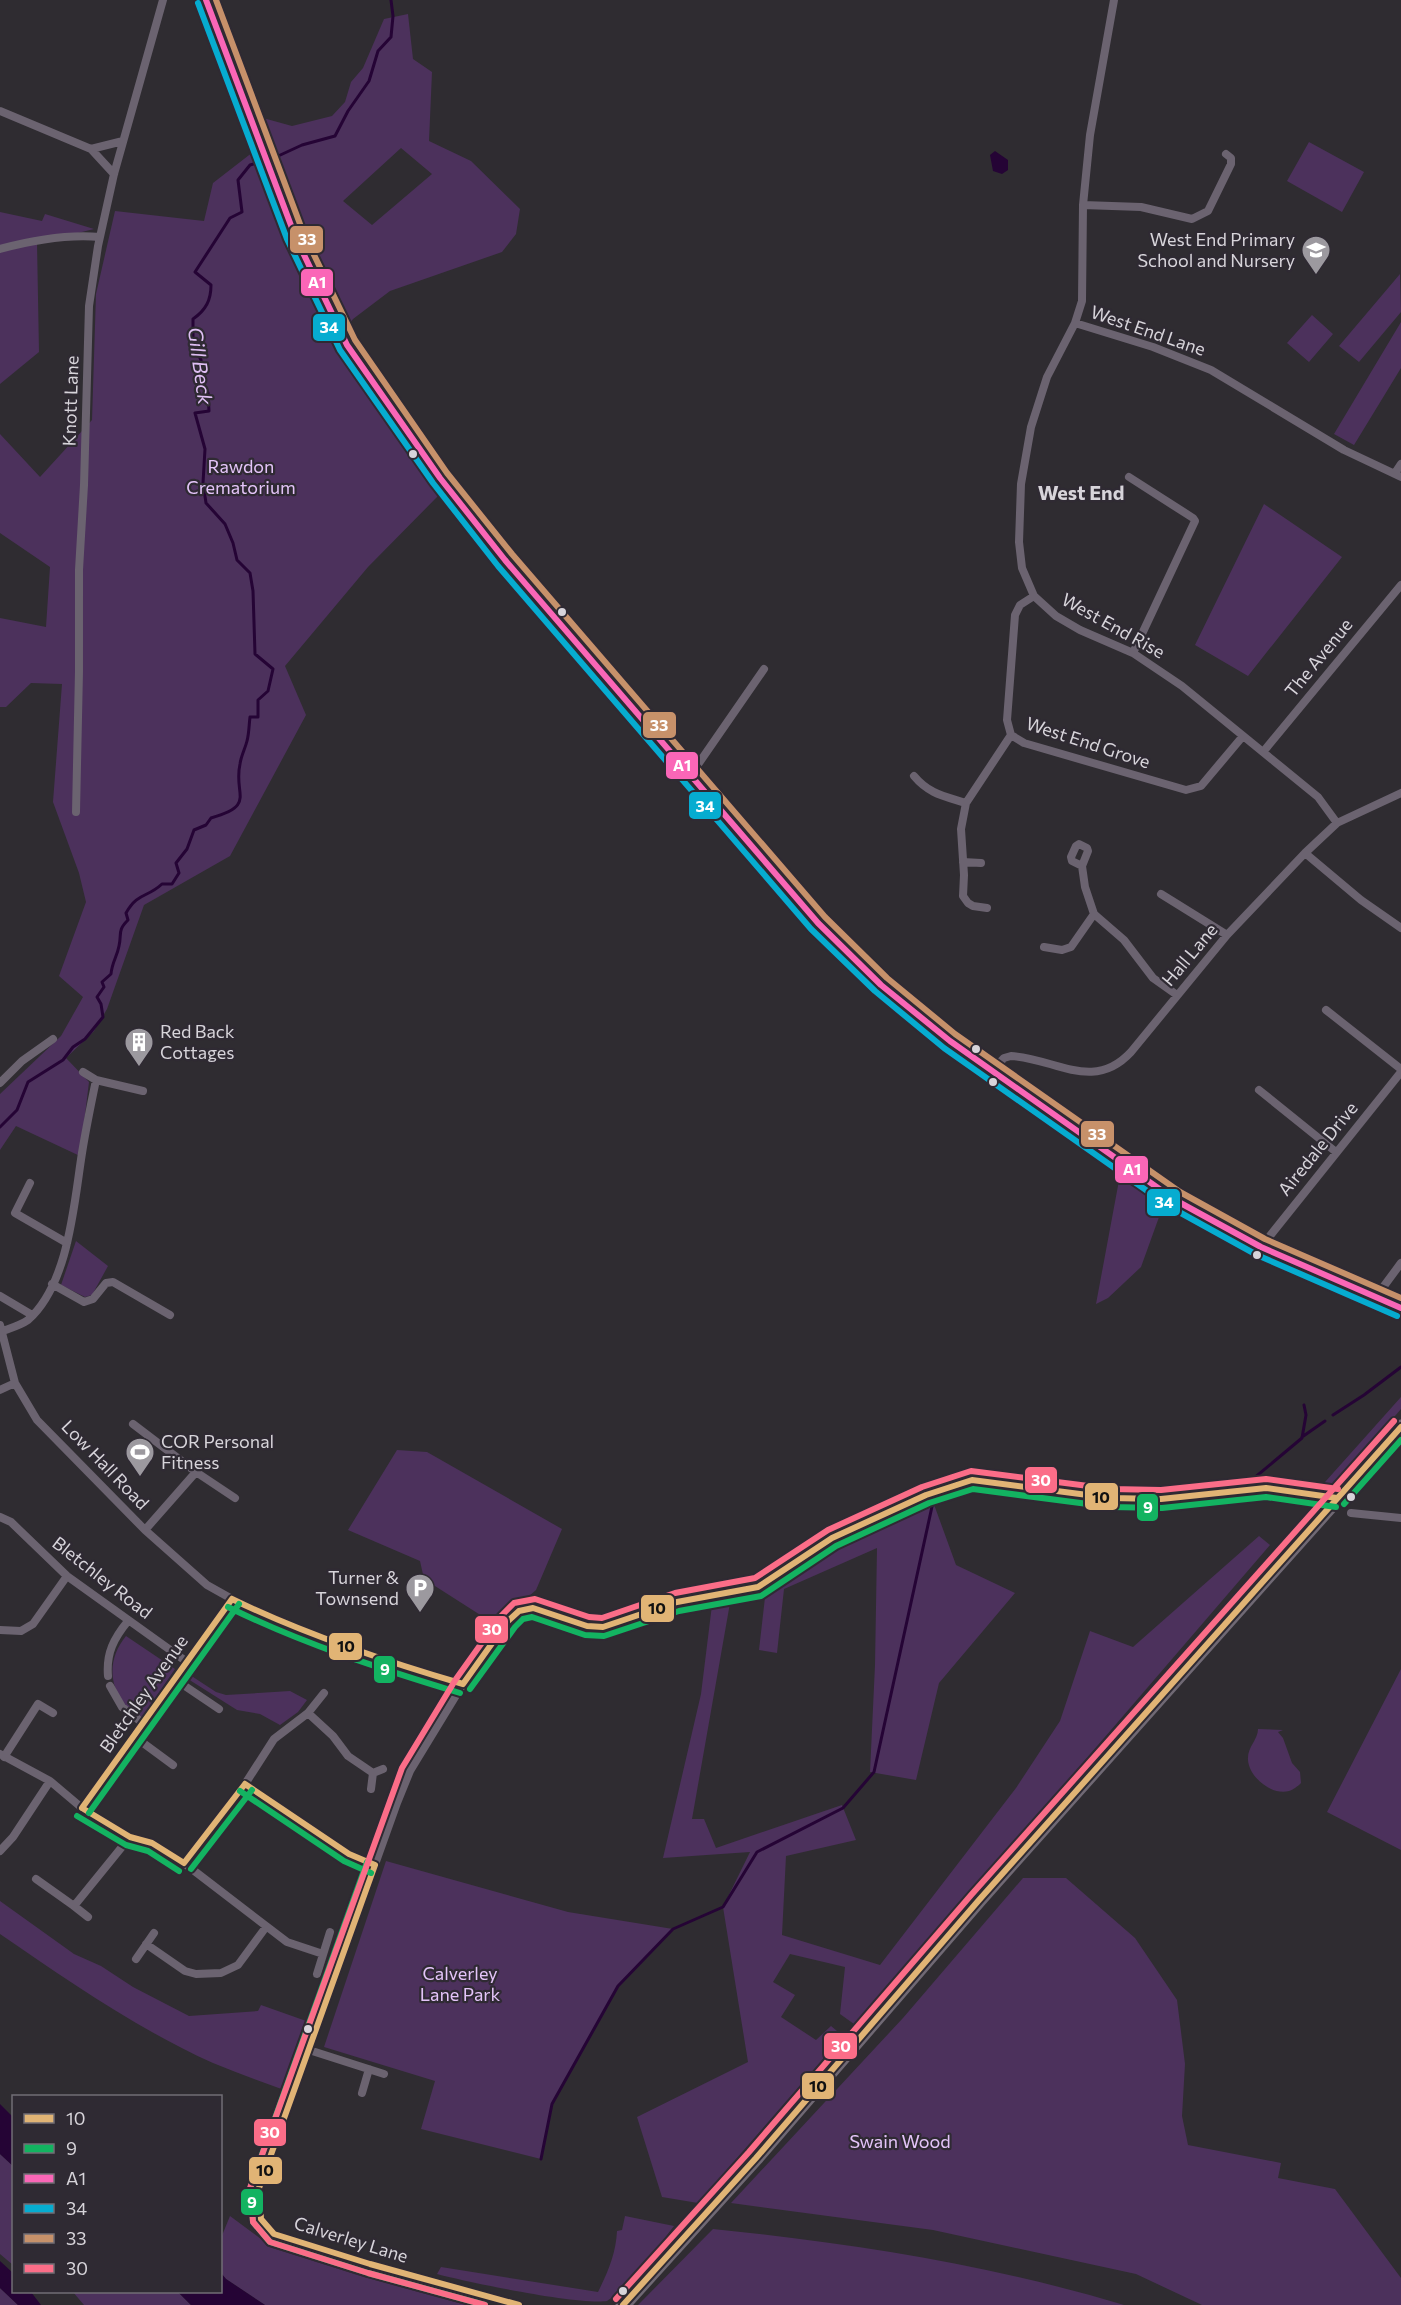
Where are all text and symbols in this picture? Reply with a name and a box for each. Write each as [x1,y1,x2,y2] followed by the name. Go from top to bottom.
[289,225,324,254] line badge: 33
[1137,228,1295,271] place label: West End Primary School and Nursery
[298,229,316,248] text: 33
[1300,234,1332,276] school or university icon: West End Primary School and Nursery
[300,268,334,297] line badge: A1
[308,272,326,291] text: A1
[1088,300,1209,360] street label: West End Lane
[312,313,346,342] line badge: 34
[319,317,339,336] text: 34
[184,326,218,407] water label: Gill Beck
[57,355,83,447] street label: Knott Lane
[407,448,419,460] unlabelled marker
[186,455,296,498] park label: Rawdon Crematorium
[1038,480,1124,504] district label: West End
[1058,588,1169,663] street label: West End Rise
[556,606,568,618] unlabelled marker
[1280,614,1357,701] street label: The Avenue
[642,711,677,739] line badge: 33
[1023,712,1153,772] street label: West End Grove
[650,715,668,734] text: 33
[665,751,699,780] line badge: A1
[673,755,691,774] text: A1
[688,791,722,820] line badge: 34
[695,796,715,815] text: 34
[1157,919,1222,990] street label: Hall Lane
[160,1020,235,1063] place label: Red Back Cottages
[123,1026,155,1068] building icon: Red Back Cottages
[970,1043,982,1055] unlabelled marker
[987,1076,999,1088] unlabelled marker
[1273,1097,1362,1200] street label: Airedale Drive
[1080,1120,1115,1148] line badge: 33
[1088,1124,1106,1143] text: 33
[1114,1155,1149,1184] line badge: A1
[1123,1159,1141,1178] text: A1
[1146,1188,1181,1217] line badge: 34
[1154,1192,1174,1211] text: 34
[1251,1249,1263,1261] unlabelled marker
[57,1415,154,1514] street label: Low Hall Road
[161,1430,274,1473] place label: COR Personal Fitness
[124,1436,156,1478] sports icon: COR Personal Fitness
[1024,1466,1058,1494] line badge: 30
[1031,1470,1051,1489] text: 30
[1084,1482,1119,1511] line badge: 10
[1092,1487,1110,1506] text: 10
[1345,1491,1357,1503] unlabelled marker
[1136,1493,1159,1522] line badge: 9
[1143,1497,1153,1516] text: 9
[48,1531,157,1623] street label: Bletchley Road
[315,1566,399,1609] place label: Turner & Townsend
[404,1572,436,1614] parking icon: Turner & Townsend
[640,1594,675,1623] line badge: 10
[648,1598,666,1617] text: 10
[474,1615,509,1644] line badge: 30
[482,1619,502,1638] text: 30
[94,1630,192,1757] street label: Bletchley Avenue
[328,1632,363,1661] line badge: 10
[337,1636,355,1655] text: 10
[373,1655,396,1684] line badge: 9
[380,1659,390,1678] text: 9
[420,1962,501,2005] park label: Calverley Lane Park
[302,2023,314,2035] unlabelled marker
[823,2032,858,2060] line badge: 30
[831,2036,851,2055] text: 30
[801,2072,835,2100] line badge: 10
[809,2076,827,2095] text: 10
[12,2095,222,2293] legend
[66,2107,85,2129] text: 10
[253,2118,287,2147] line badge: 30
[260,2122,280,2141] text: 30
[849,2130,951,2152] park label: Swain Wood
[66,2137,77,2159] text: 9
[248,2156,283,2185] line badge: 10
[256,2160,274,2179] text: 10
[66,2167,86,2189] text: A1
[240,2188,264,2216] line badge: 9
[247,2192,257,2211] text: 9
[66,2197,87,2219] text: 34
[292,2211,411,2267] street label: Calverley Lane
[66,2227,87,2249] text: 33
[66,2257,88,2279] text: 30
[617,2285,629,2297] unlabelled marker

